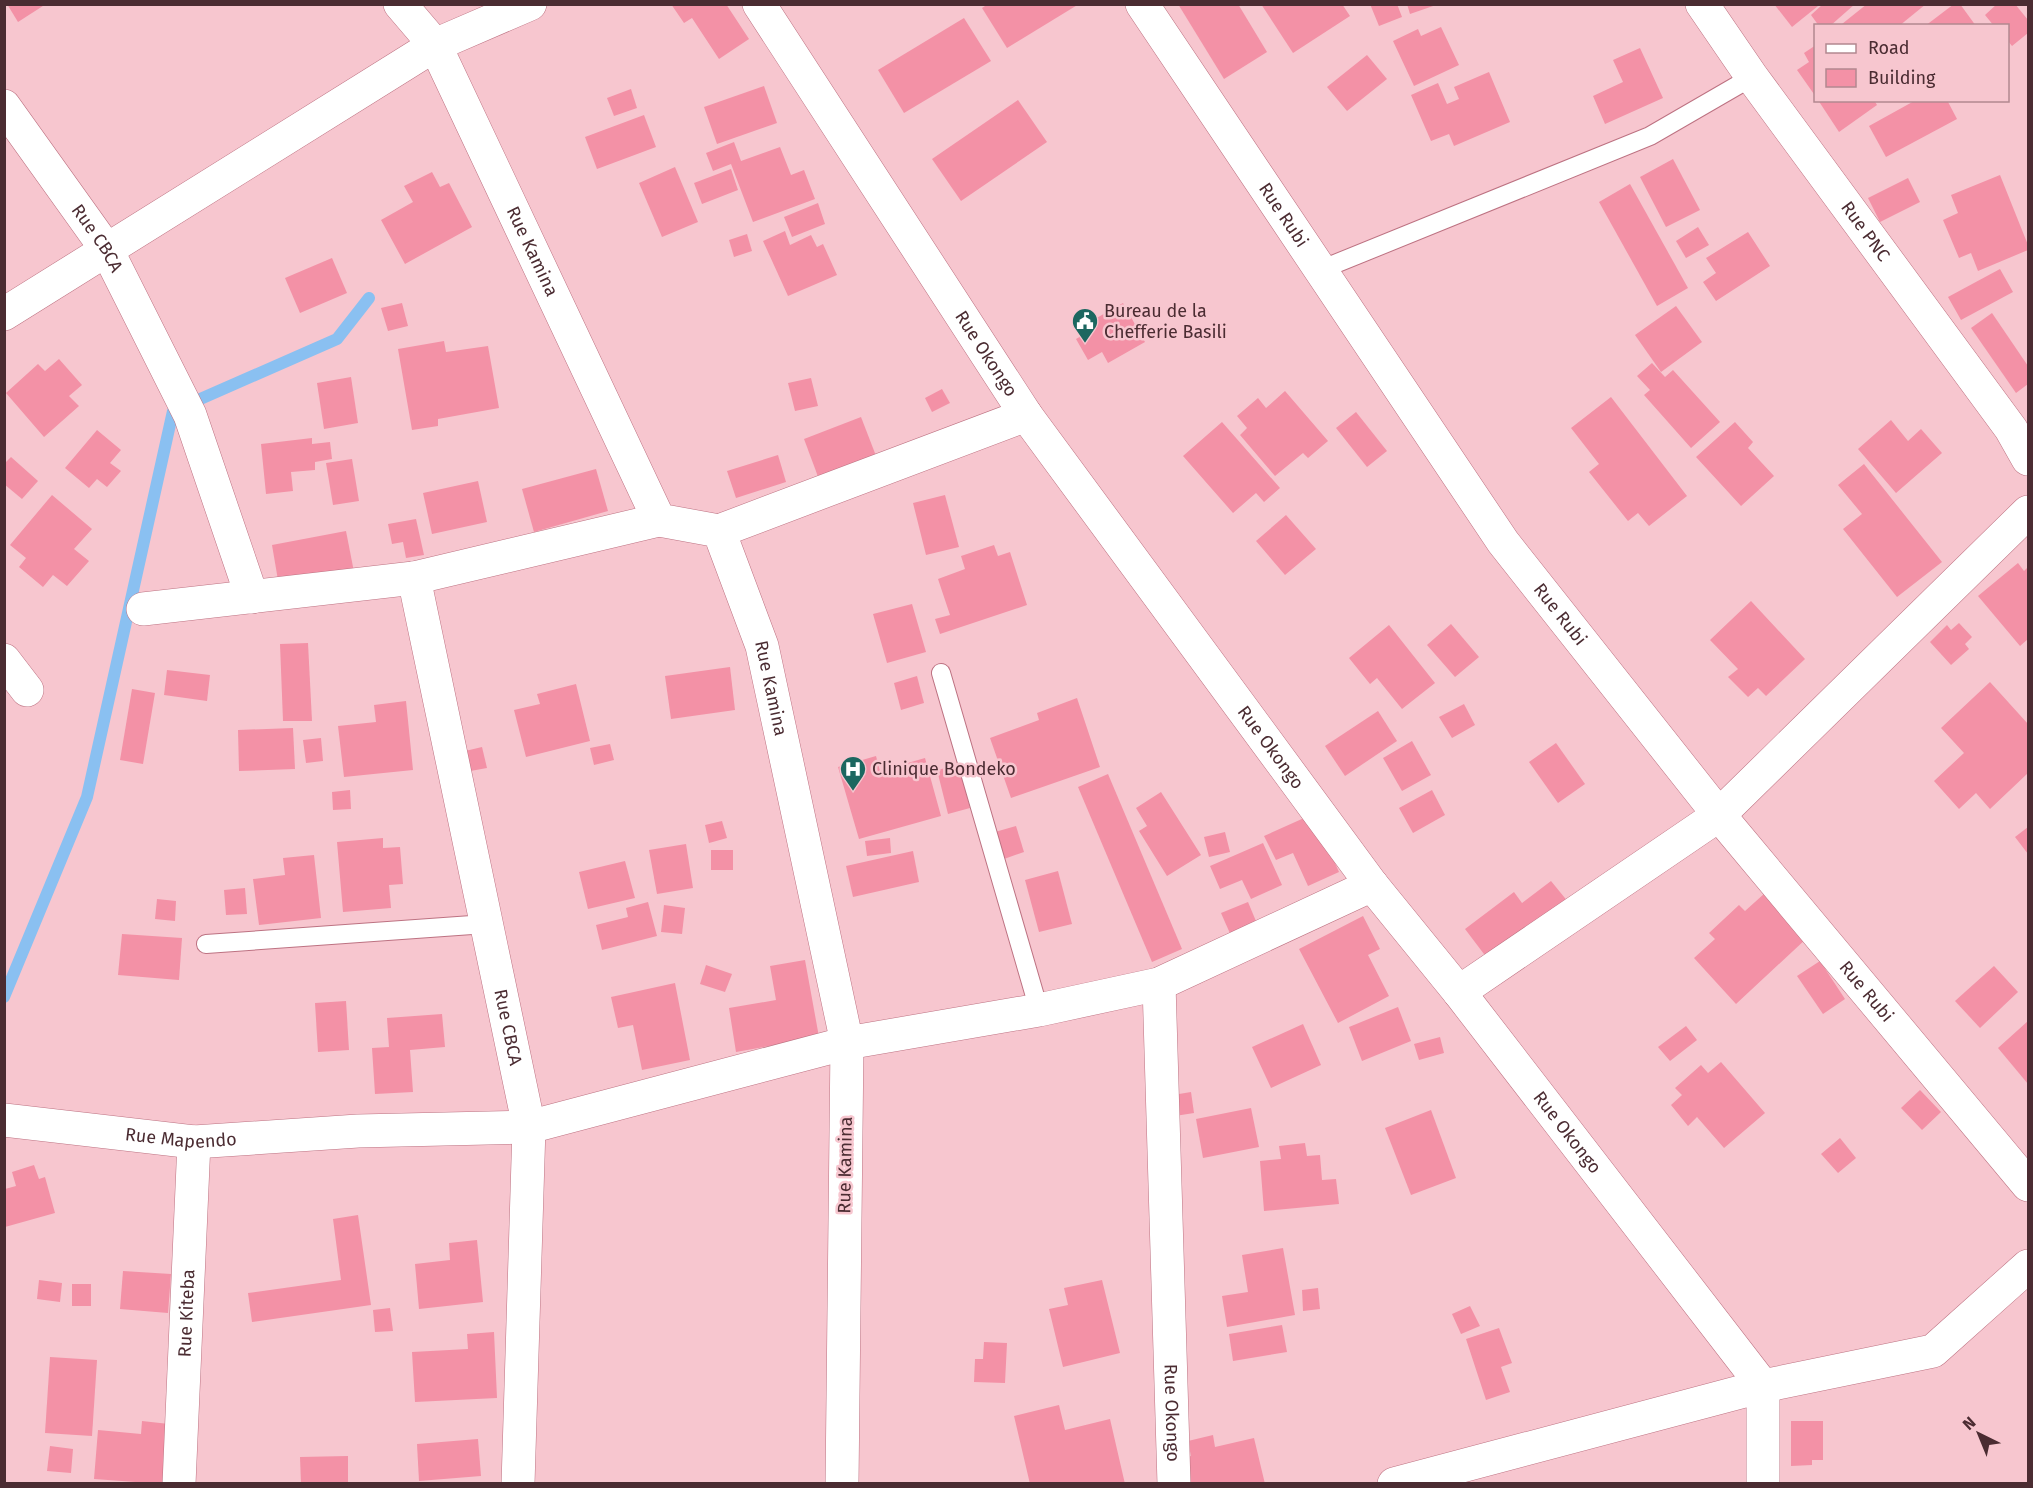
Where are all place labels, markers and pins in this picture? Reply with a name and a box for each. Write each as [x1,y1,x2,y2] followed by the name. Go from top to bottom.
[1104,300,1227,343] place label: Bureau de la Chefferie Basili
[1070,306,1100,344] public building icon: Bureau de la Chefferie Basili
[838,754,868,792] hospital icon: Clinique Bondeko
[872,758,1016,780] place label: Clinique Bondeko

